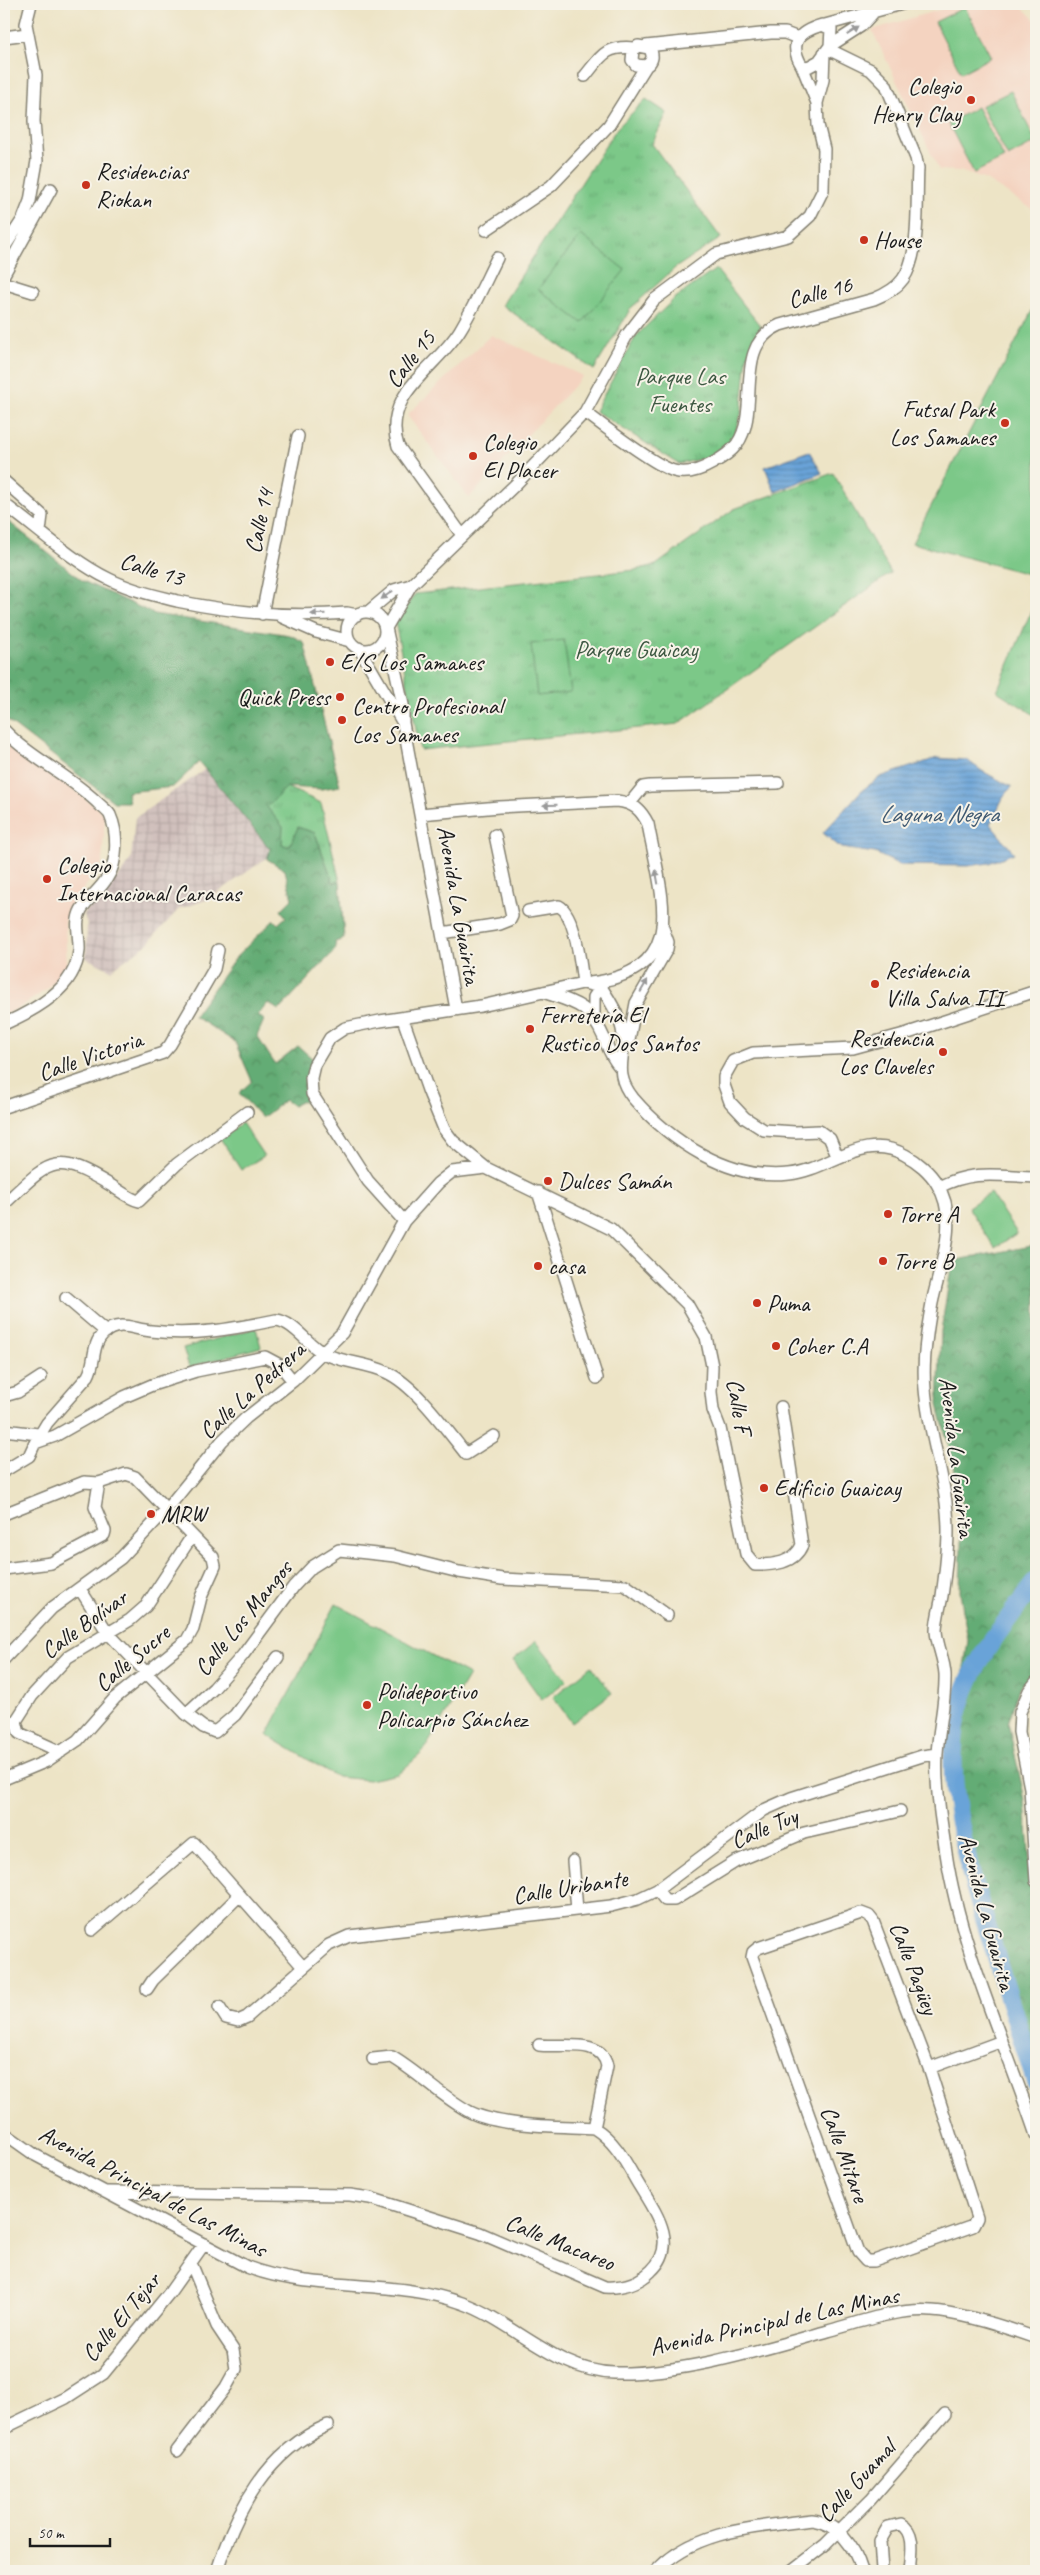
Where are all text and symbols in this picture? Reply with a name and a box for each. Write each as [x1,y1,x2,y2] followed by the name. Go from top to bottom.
[846,26,859,36] one-way arrow
[872,71,963,129] place label: Colegio Henry Clay
[965,94,977,106] marker: Colegio Henry Clay
[96,156,190,214] place label: Residencias Riokan
[80,179,92,191] marker: Residencias Riokan
[874,225,923,255] place label: House
[858,234,870,246] marker: House
[785,269,856,315] street label: Calle 16
[378,323,443,394] street label: Calle 15
[635,361,727,419] park label: Parque Las Fuentes
[890,394,998,452] place label: Futsal Park Los Samanes
[999,417,1011,429] marker: Futsal Park Los Samanes
[483,427,559,485] place label: Colegio El Placer
[467,450,479,462] marker: Colegio El Placer
[238,484,281,556] street label: Calle 14
[116,545,190,594] street label: Calle 13
[381,590,394,600] one-way arrow
[310,611,326,619] one-way arrow
[575,634,699,664] park label: Parque Guaicay
[340,647,486,677] place label: E/S Los Samanes
[324,656,336,668] marker: E/S Los Samanes
[238,682,332,712] place label: Quick Press
[334,691,346,703] marker: Quick Press
[352,691,506,749] place label: Centro Profesional Los Samanes
[336,714,348,726] marker: Centro Profesional Los Samanes
[880,798,1000,830] water label: Laguna Negra
[542,801,558,809] one-way arrow
[430,823,488,989] street label: Avenida La Guairita
[57,850,244,908] place label: Colegio Internacional Caracas
[653,869,661,885] one-way arrow
[41,873,53,885] marker: Colegio Internacional Caracas
[885,955,1008,1013] place label: Residencia Villa Salva III
[869,978,881,990] marker: Residencia Villa Salva III
[640,980,649,993] one-way arrow
[540,1000,701,1058] place label: Ferretería El Rustico Dos Santos
[524,1023,536,1035] marker: Ferretería El Rustico Dos Santos
[839,1023,935,1081] place label: Residencia Los Claveles
[34,1024,148,1088] street label: Calle Victoria
[937,1046,949,1058] marker: Residencia Los Claveles
[558,1166,673,1196] place label: Dulces Samán
[542,1175,554,1187] marker: Dulces Samán
[898,1199,959,1229] place label: Torre A
[882,1208,894,1220] marker: Torre A
[893,1246,955,1276] place label: Torre B
[548,1251,586,1281] place label: casa
[877,1255,889,1267] marker: Torre B
[532,1260,544,1272] marker: casa
[767,1288,811,1318] place label: Puma
[751,1297,763,1309] marker: Puma
[786,1331,869,1361] place label: Coher C.A
[193,1333,313,1446] street label: Calle La Pedrera
[770,1340,782,1352] marker: Coher C.A
[932,1375,982,1541] street label: Avenida La Guairita
[720,1377,759,1441] street label: Calle F
[774,1473,903,1503] place label: Edificio Guaicay
[758,1482,770,1494] marker: Edificio Guaicay
[161,1499,209,1529] place label: MRW
[145,1508,157,1520] marker: MRW
[187,1553,300,1682] street label: Calle Los Mangos
[35,1581,135,1665] street label: Calle Bolívar
[88,1616,178,1698] street label: Calle Sucre
[377,1676,529,1734] place label: Polideportivo Policarpio Sánchez
[361,1699,373,1711] marker: Polideportivo Policarpio Sánchez
[726,1800,804,1855] street label: Calle Tuy
[952,1831,1023,1996] street label: Avenida La Guairita
[511,1863,632,1911] street label: Calle Uribante
[883,1917,946,2020] street label: Calle Pagüey
[814,2102,877,2208] street label: Calle Mitare
[34,2118,274,2265] street label: Avenida Principal de Las Minas
[501,2207,620,2278] street label: Calle Macareo
[75,2264,169,2368] street label: Calle El Tejar
[647,2280,903,2362] street label: Avenida Principal de Las Minas
[810,2431,904,2529] street label: Calle Guamal
[30,2515,110,2547] scale bar
[38,2524,65,2543] text: 50 m

